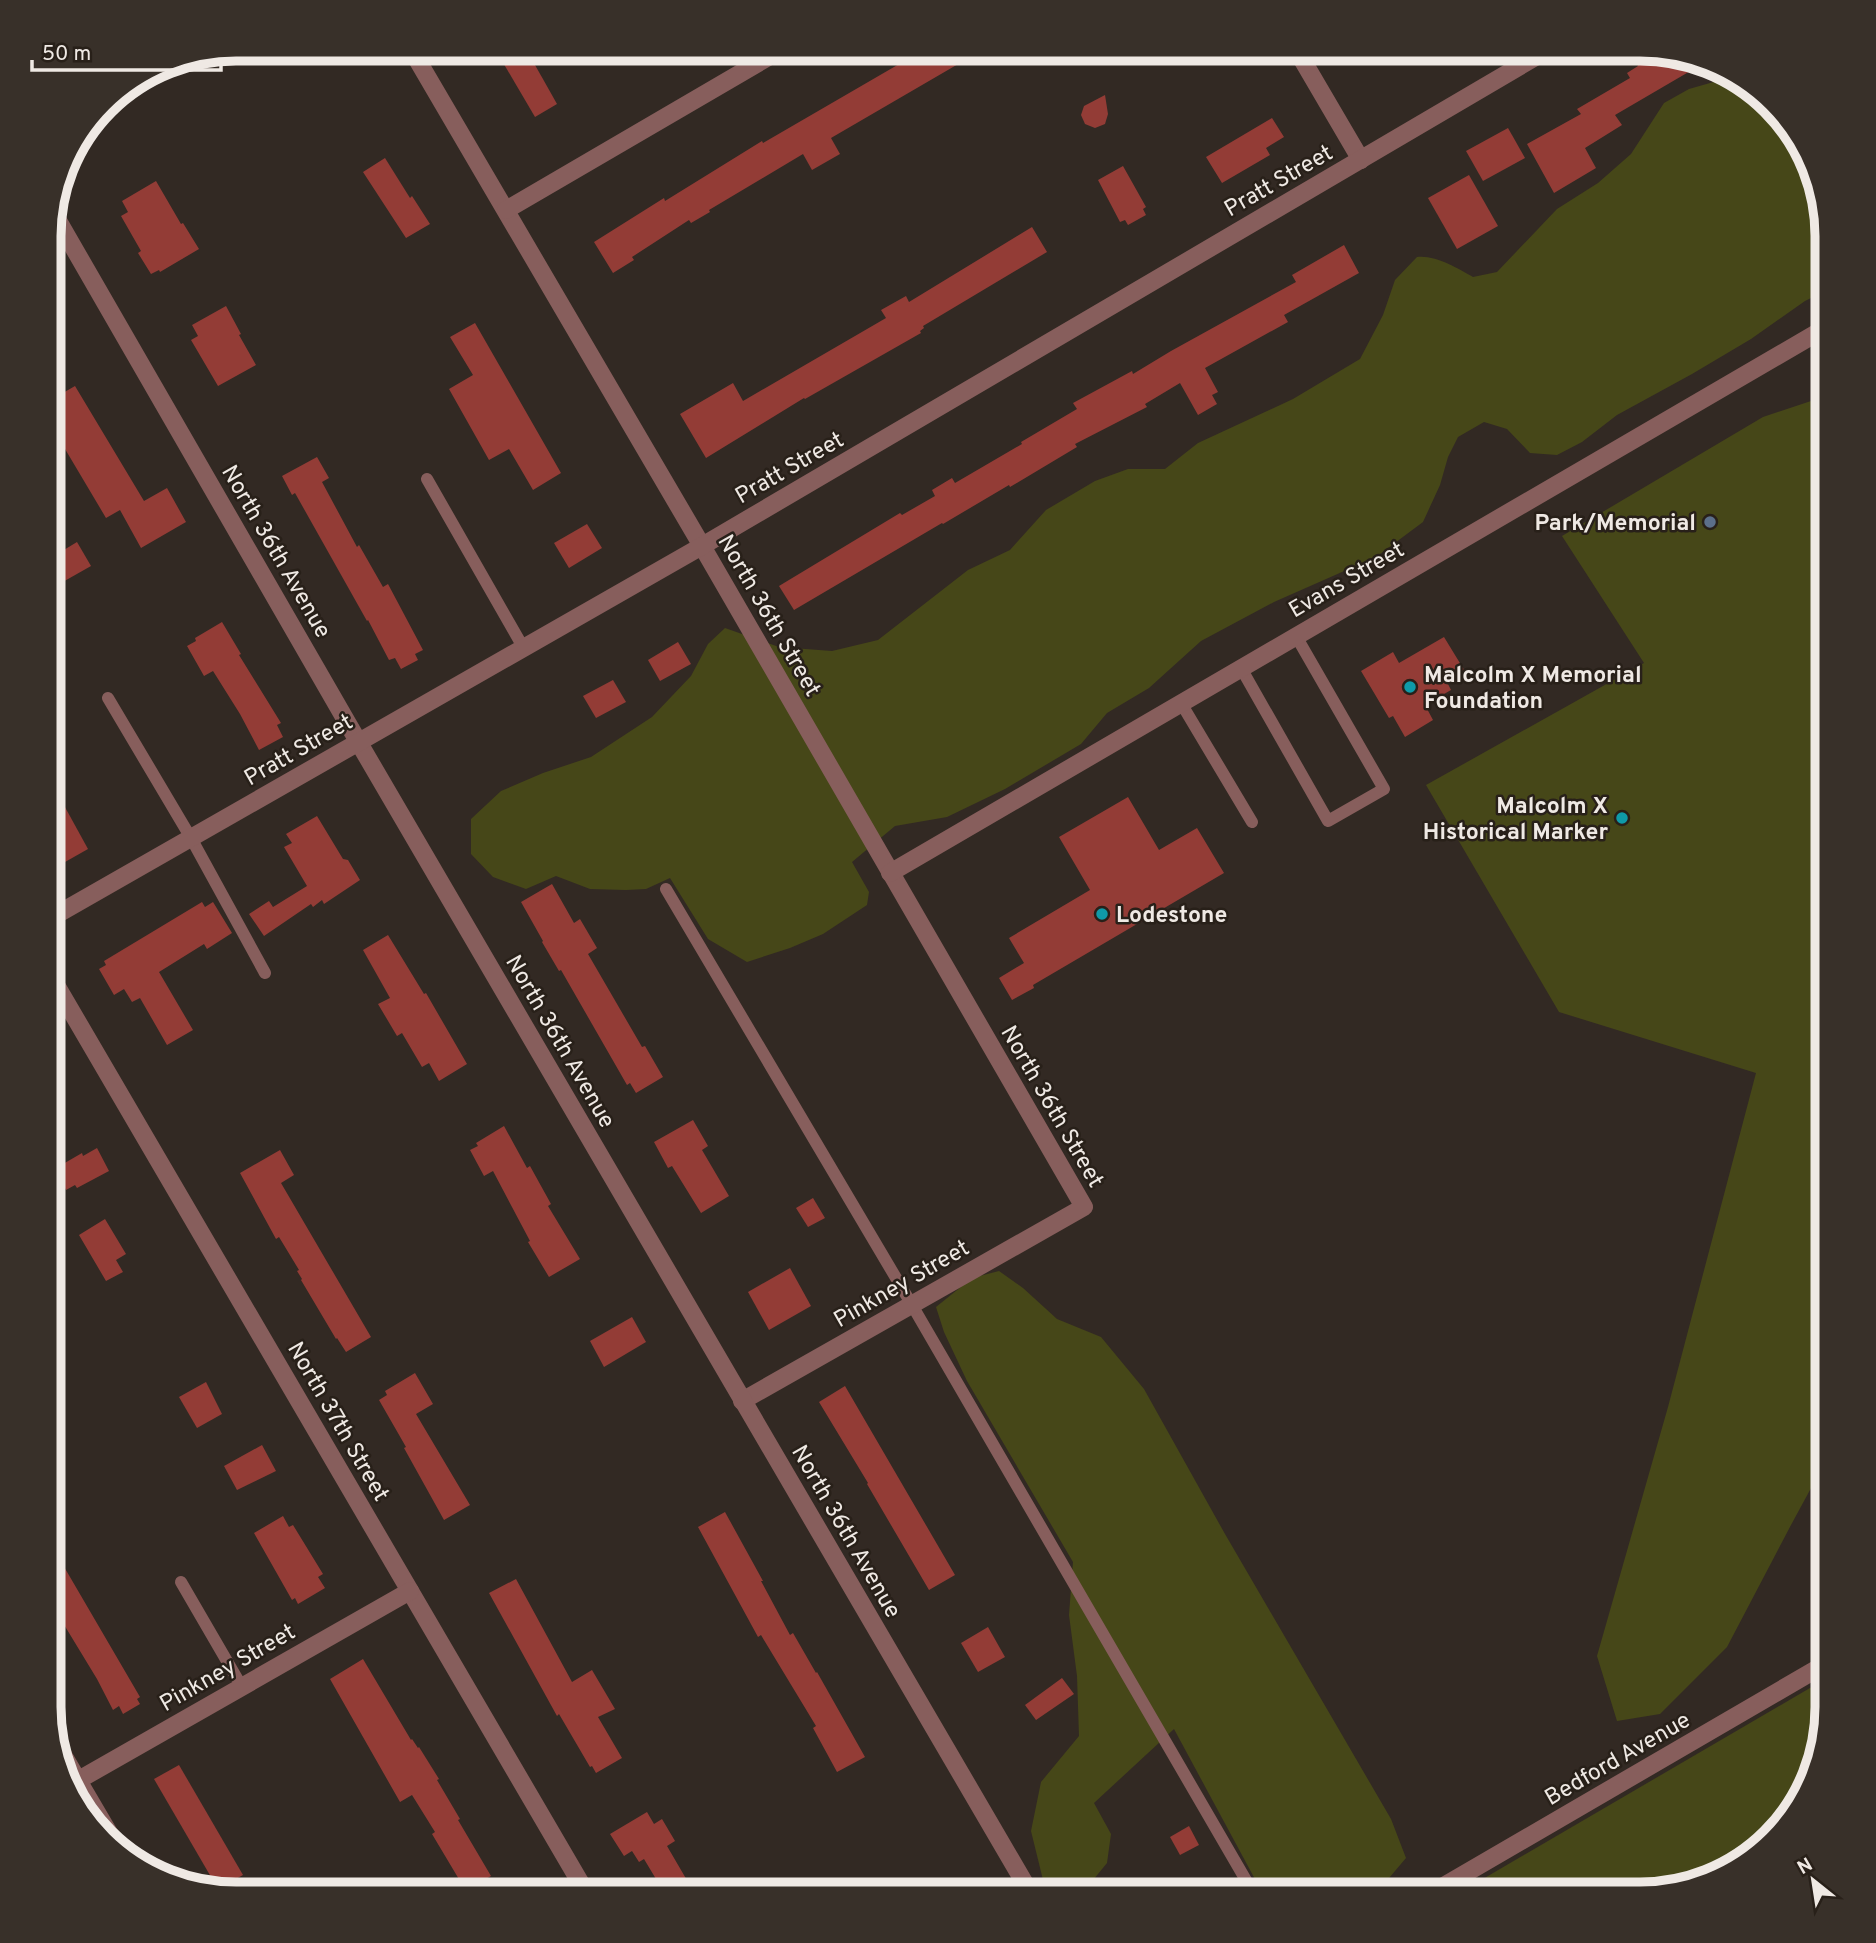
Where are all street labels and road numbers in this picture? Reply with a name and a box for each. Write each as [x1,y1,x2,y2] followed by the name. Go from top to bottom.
[1220,139,1339,225] street label: Pratt Street
[731,426,850,512] street label: Pratt Street
[214,461,336,644] street label: North 36th Avenue
[710,530,826,702] street label: North 36th Street
[1284,536,1410,626] street label: Evans Street
[240,708,359,794] street label: Pratt Street
[498,951,620,1134] street label: North 36th Avenue
[993,1021,1109,1193] street label: North 36th Street
[829,1235,975,1336] street label: Pinkney Street
[279,1337,394,1507] street label: North 37th Street
[784,1441,906,1624] street label: North 36th Avenue
[155,1619,301,1720] street label: Pinkney Street
[1540,1707,1696,1814] street label: Bedford Avenue

